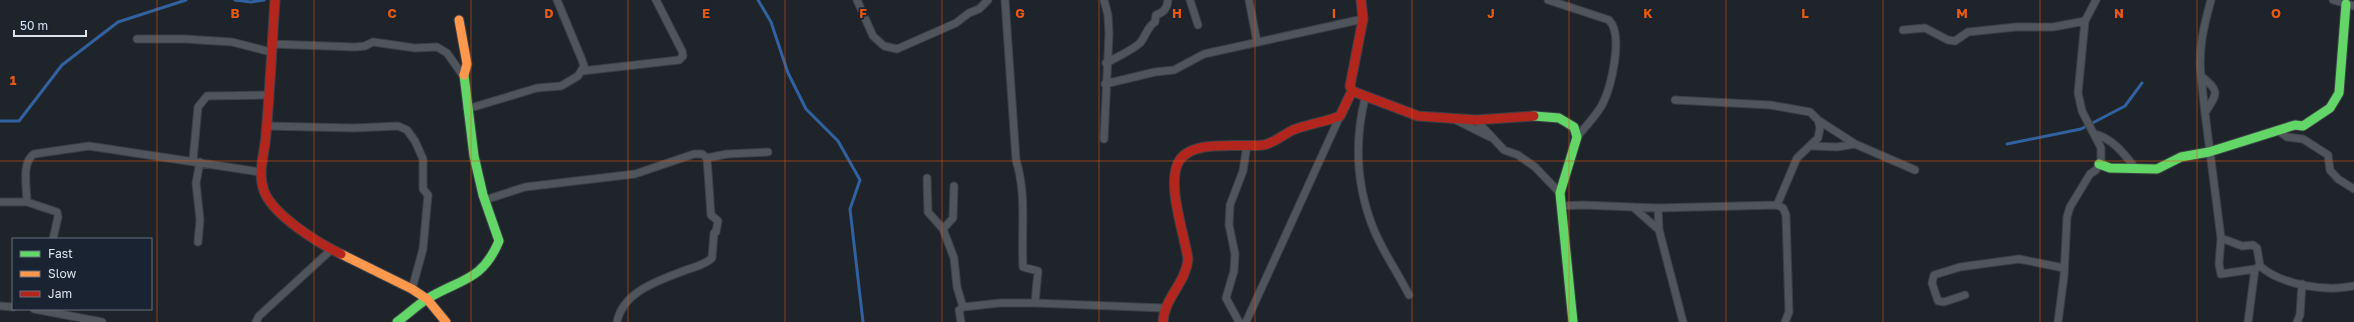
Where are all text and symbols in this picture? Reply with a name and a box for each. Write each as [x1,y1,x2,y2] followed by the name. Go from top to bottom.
[230,5,240,21] text: B
[387,5,397,21] text: C
[544,5,554,21] text: D
[702,5,710,21] text: E
[859,5,867,21] text: F
[1015,5,1025,21] text: G
[1172,5,1182,21] text: H
[1332,5,1336,21] text: I
[1487,5,1495,21] text: J
[1643,5,1653,21] text: K
[1801,5,1809,21] text: L
[1956,5,1968,21] text: M
[2114,5,2124,21] text: N
[2271,5,2281,21] text: O
[14,12,86,38] scale bar
[20,18,48,33] text: 50 m
[10,72,17,88] text: 1
[12,238,152,310] legend
[48,246,73,261] text: Fast
[48,266,76,281] text: Slow
[48,286,72,301] text: Jam

